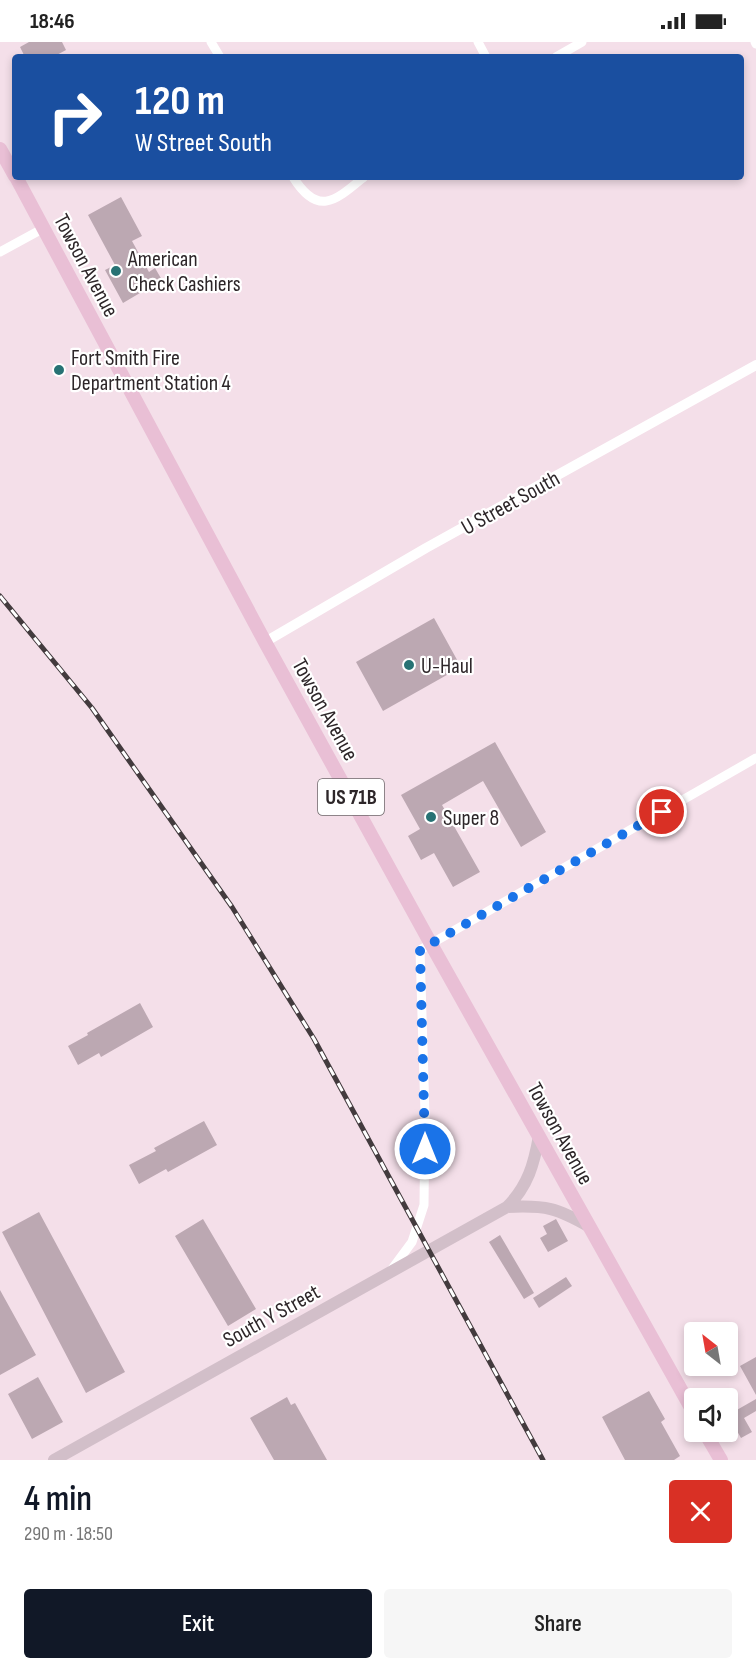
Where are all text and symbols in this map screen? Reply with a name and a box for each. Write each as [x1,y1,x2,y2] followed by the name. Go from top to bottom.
[30,8,75,35] text: 18:46
[135,76,225,127] text: 120 m
[36,78,114,156] icon: right
[135,127,272,159] text: W Street South
[47,210,124,322] street label: Towson Avenue
[127,246,241,298] place label: American Check Cashiers
[109,264,123,278] marker: American Check Cashiers
[71,345,231,397] place label: Fort Smith Fire Department Station 4
[52,363,66,377] marker: Fort Smith Fire Department Station 4
[457,465,565,541] street label: U Street South
[421,653,473,680] place label: U-Haul
[286,654,364,766] street label: Towson Avenue
[402,658,416,672] marker: U-Haul
[318,779,384,815] road number: US 71B
[636,786,687,837] pin
[645,795,678,828] icon: arrive
[443,805,499,832] place label: Super 8
[424,810,438,824] marker: Super 8
[521,1078,599,1190] street label: Towson Avenue
[393,1117,457,1181] position arrow
[219,1279,325,1354] street label: South Y Street
[684,1322,738,1376] north arrow
[684,1322,738,1442] map controls
[684,1388,738,1442] button: sound
[24,1478,92,1521] text: 4 min
[669,1480,732,1543] button: close
[24,1522,113,1546] text: 290 m · 18:50
[24,1589,372,1658] button: Exit
[384,1589,732,1658] button: Share

